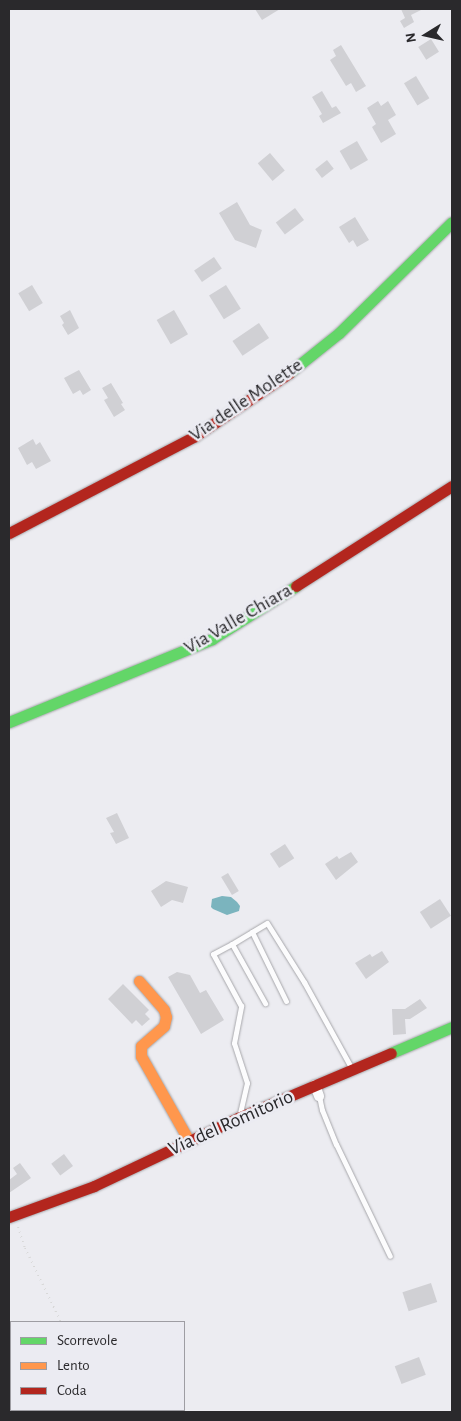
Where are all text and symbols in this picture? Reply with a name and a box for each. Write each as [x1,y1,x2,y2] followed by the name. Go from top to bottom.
[401,10,451,60] north arrow
[403,32,419,44] text: N
[185,353,307,447] street label: Via delle Molette
[180,578,296,660] street label: Via Valle Chiara
[165,1085,297,1161] street label: Via del Romitorio
[10,1321,185,1411] legend
[57,1333,117,1348] text: Scorrevole
[57,1358,90,1373] text: Lento
[57,1383,87,1398] text: Coda

